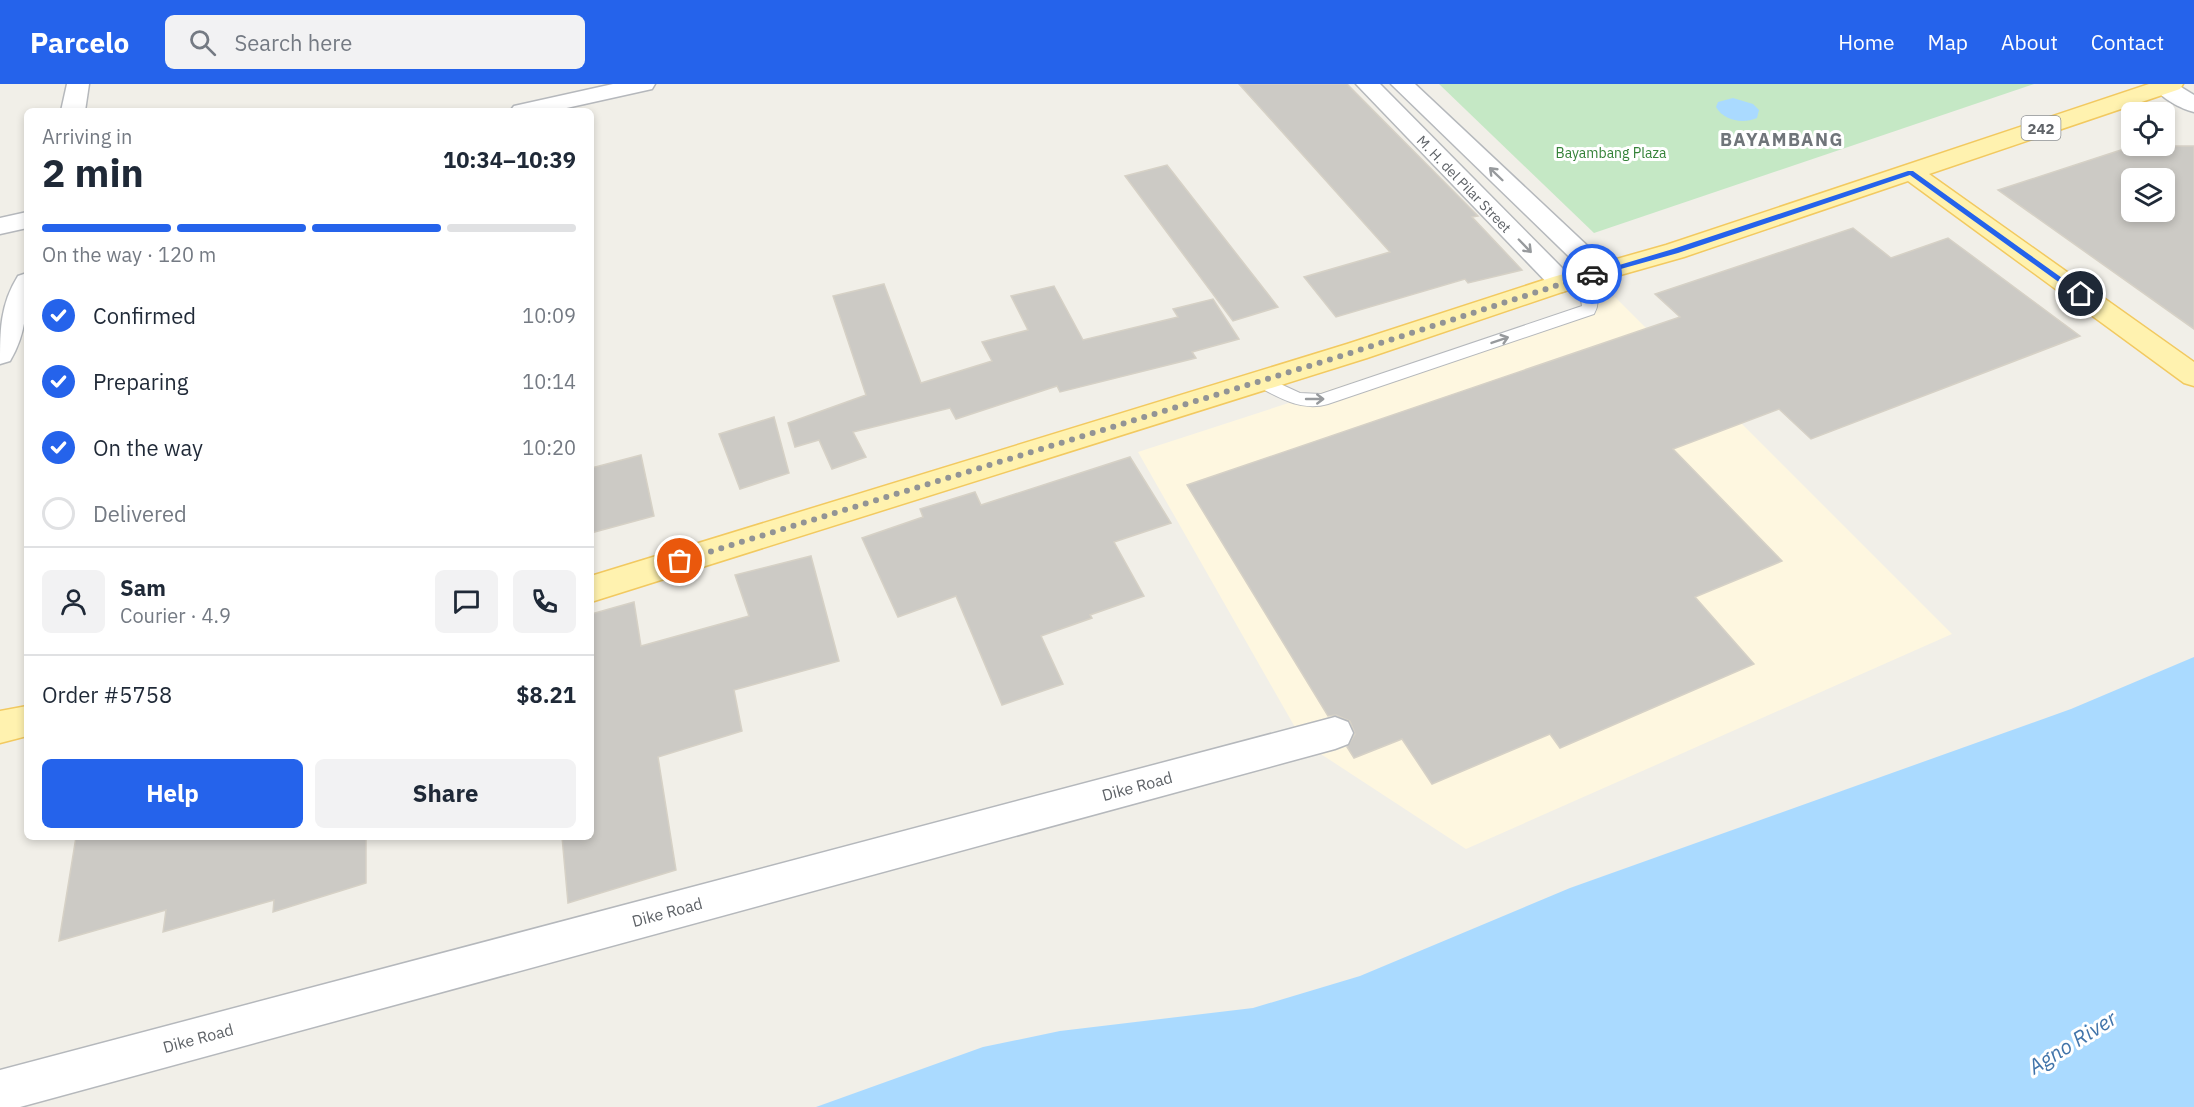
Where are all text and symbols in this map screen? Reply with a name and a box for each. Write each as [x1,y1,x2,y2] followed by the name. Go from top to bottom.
[165,15,585,69] search box
[30,24,129,61] text: Parcelo
[186,26,219,59] icon: search
[234,28,352,57] text: Search here
[1838,28,1895,56] text: Home
[1928,28,1968,56] text: Map
[2001,28,2058,56] text: About
[2091,28,2164,56] text: Contact
[2121,102,2175,222] map controls
[2121,102,2175,156] button: locate
[2022,116,2060,140] road number: 242
[42,123,132,150] text: Arriving in
[1720,128,1844,151] district label: BAYAMBANG
[1413,132,1515,237] street label: M. H. del Pilar Street
[1555,144,1667,162] park label: Bayambang Plaza
[443,145,576,174] text: 10:34–10:39
[42,147,144,198] text: 2 min
[1489,167,1504,181] one-way arrow
[2121,168,2175,222] button: layers
[1518,238,1533,253] one-way arrow
[42,241,216,268] text: On the way · 120 m
[1562,244,1622,304] courier
[1576,258,1609,291] icon: car
[2055,268,2106,319] pin
[2064,277,2097,310] icon: home
[42,299,75,332] icon: check
[93,301,196,330] text: Confirmed
[522,302,576,329] text: 10:09
[1490,334,1509,345] one-way arrow
[42,365,75,398] icon: check
[93,367,188,396] text: Preparing
[522,368,576,395] text: 10:14
[1305,393,1325,405] one-way arrow
[42,431,75,464] icon: check
[93,433,203,462] text: On the way
[522,434,576,461] text: 10:20
[93,499,187,528] text: Delivered
[654,535,705,586] pin
[663,544,696,577] icon: bag
[42,570,105,633] button: person
[435,570,498,633] button: chat
[513,570,576,633] button: phone
[120,573,166,602] text: Sam
[120,602,231,629] text: Courier · 4.9
[42,680,172,709] text: Order #5758
[516,680,576,709] text: $8.21
[42,759,303,828] button: Help
[315,759,576,828] button: Share
[1100,767,1174,805] street label: Dike Road
[630,893,704,931] street label: Dike Road
[2022,1003,2123,1081] water label: Agno River
[161,1019,235,1057] street label: Dike Road

